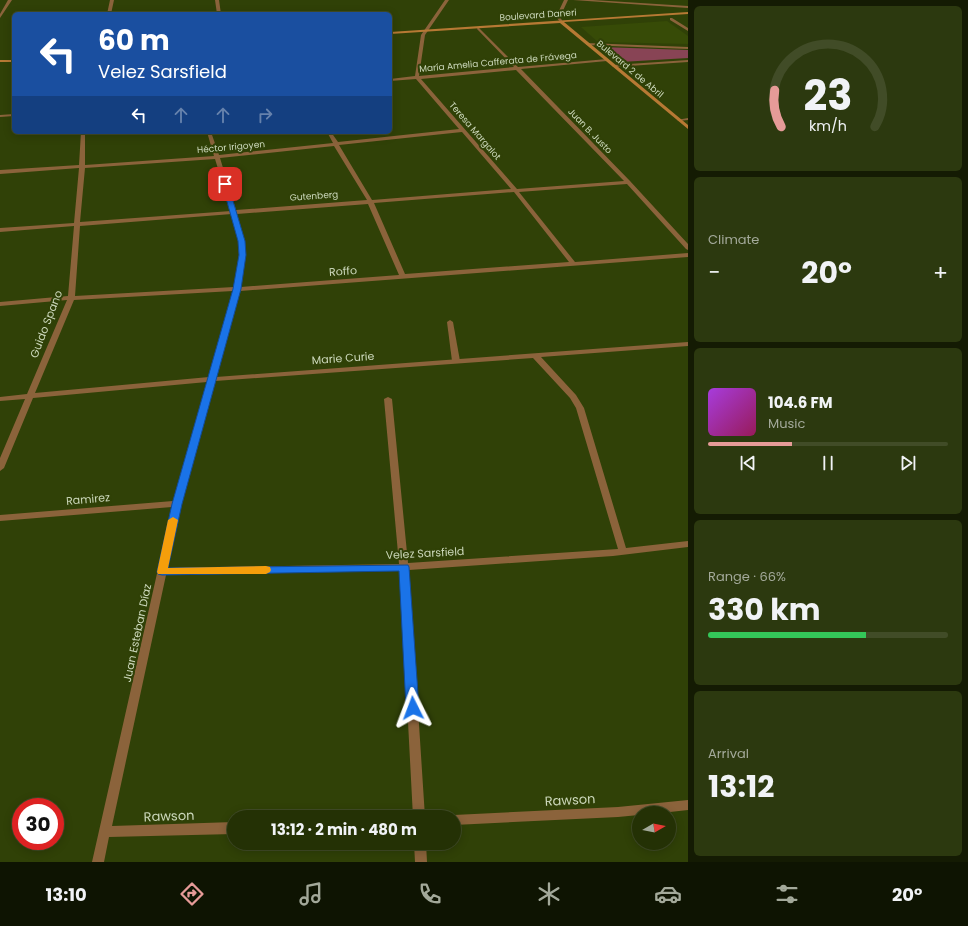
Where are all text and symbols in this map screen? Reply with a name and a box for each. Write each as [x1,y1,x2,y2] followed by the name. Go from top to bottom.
[499,6,577,24] street label: Boulevard Daneri
[98,21,170,60] text: 60 m
[32,28,84,80] icon: left
[594,38,666,100] street label: Bulevard 2 de Abril
[419,49,577,75] street label: María Amelia Cafferata de Frávega
[98,59,227,84] text: Velez Sarsfield
[804,65,852,124] text: 23
[446,99,504,163] street label: Teresa Margalot
[128,104,150,126] icon: left
[170,104,192,126] icon: ahead
[212,104,234,126] icon: ahead
[254,104,276,126] icon: right
[565,106,615,157] street label: Juan B. Justo
[809,115,847,135] text: km/h
[197,138,266,156] street label: Héctor Irigoyen
[208,167,242,201] pin
[214,173,236,195] icon: arrive
[289,188,339,204] street label: Gutenberg
[708,230,759,249] text: Climate
[801,251,852,294] text: 20°
[708,257,720,288] text: −
[933,257,948,288] text: +
[328,262,358,280] street label: Roffo
[26,288,66,360] street label: Guido Spano
[311,348,375,368] street label: Marie Curie
[768,392,833,413] text: 104.6 FM
[768,414,805,433] text: Music
[737,452,759,474] icon: previous
[817,452,839,474] icon: pause
[897,452,919,474] icon: next
[65,489,111,509] street label: Ramirez
[385,543,465,563] street label: Velez Sarsfield
[708,567,786,586] text: Range · 66%
[119,582,155,684] street label: Juan Esteban Díaz
[708,588,821,631] text: 330 km
[392,687,434,729] position arrow
[708,744,749,763] text: Arrival
[708,765,774,808] text: 13:12
[544,789,596,811] street label: Rawson
[12,798,64,850] speed limit sign: 30
[143,806,195,826] street label: Rawson
[632,806,676,850] north arrow
[632,806,676,850] map controls
[271,819,417,840] text: 13:12 · 2 min · 480 m
[178,880,206,908] icon: directions
[297,880,325,908] icon: music
[416,880,444,908] icon: phone
[535,880,563,908] icon: climate
[654,880,682,908] icon: car
[773,880,801,908] icon: filters
[46,882,87,907] text: 13:10
[892,882,922,907] text: 20°

